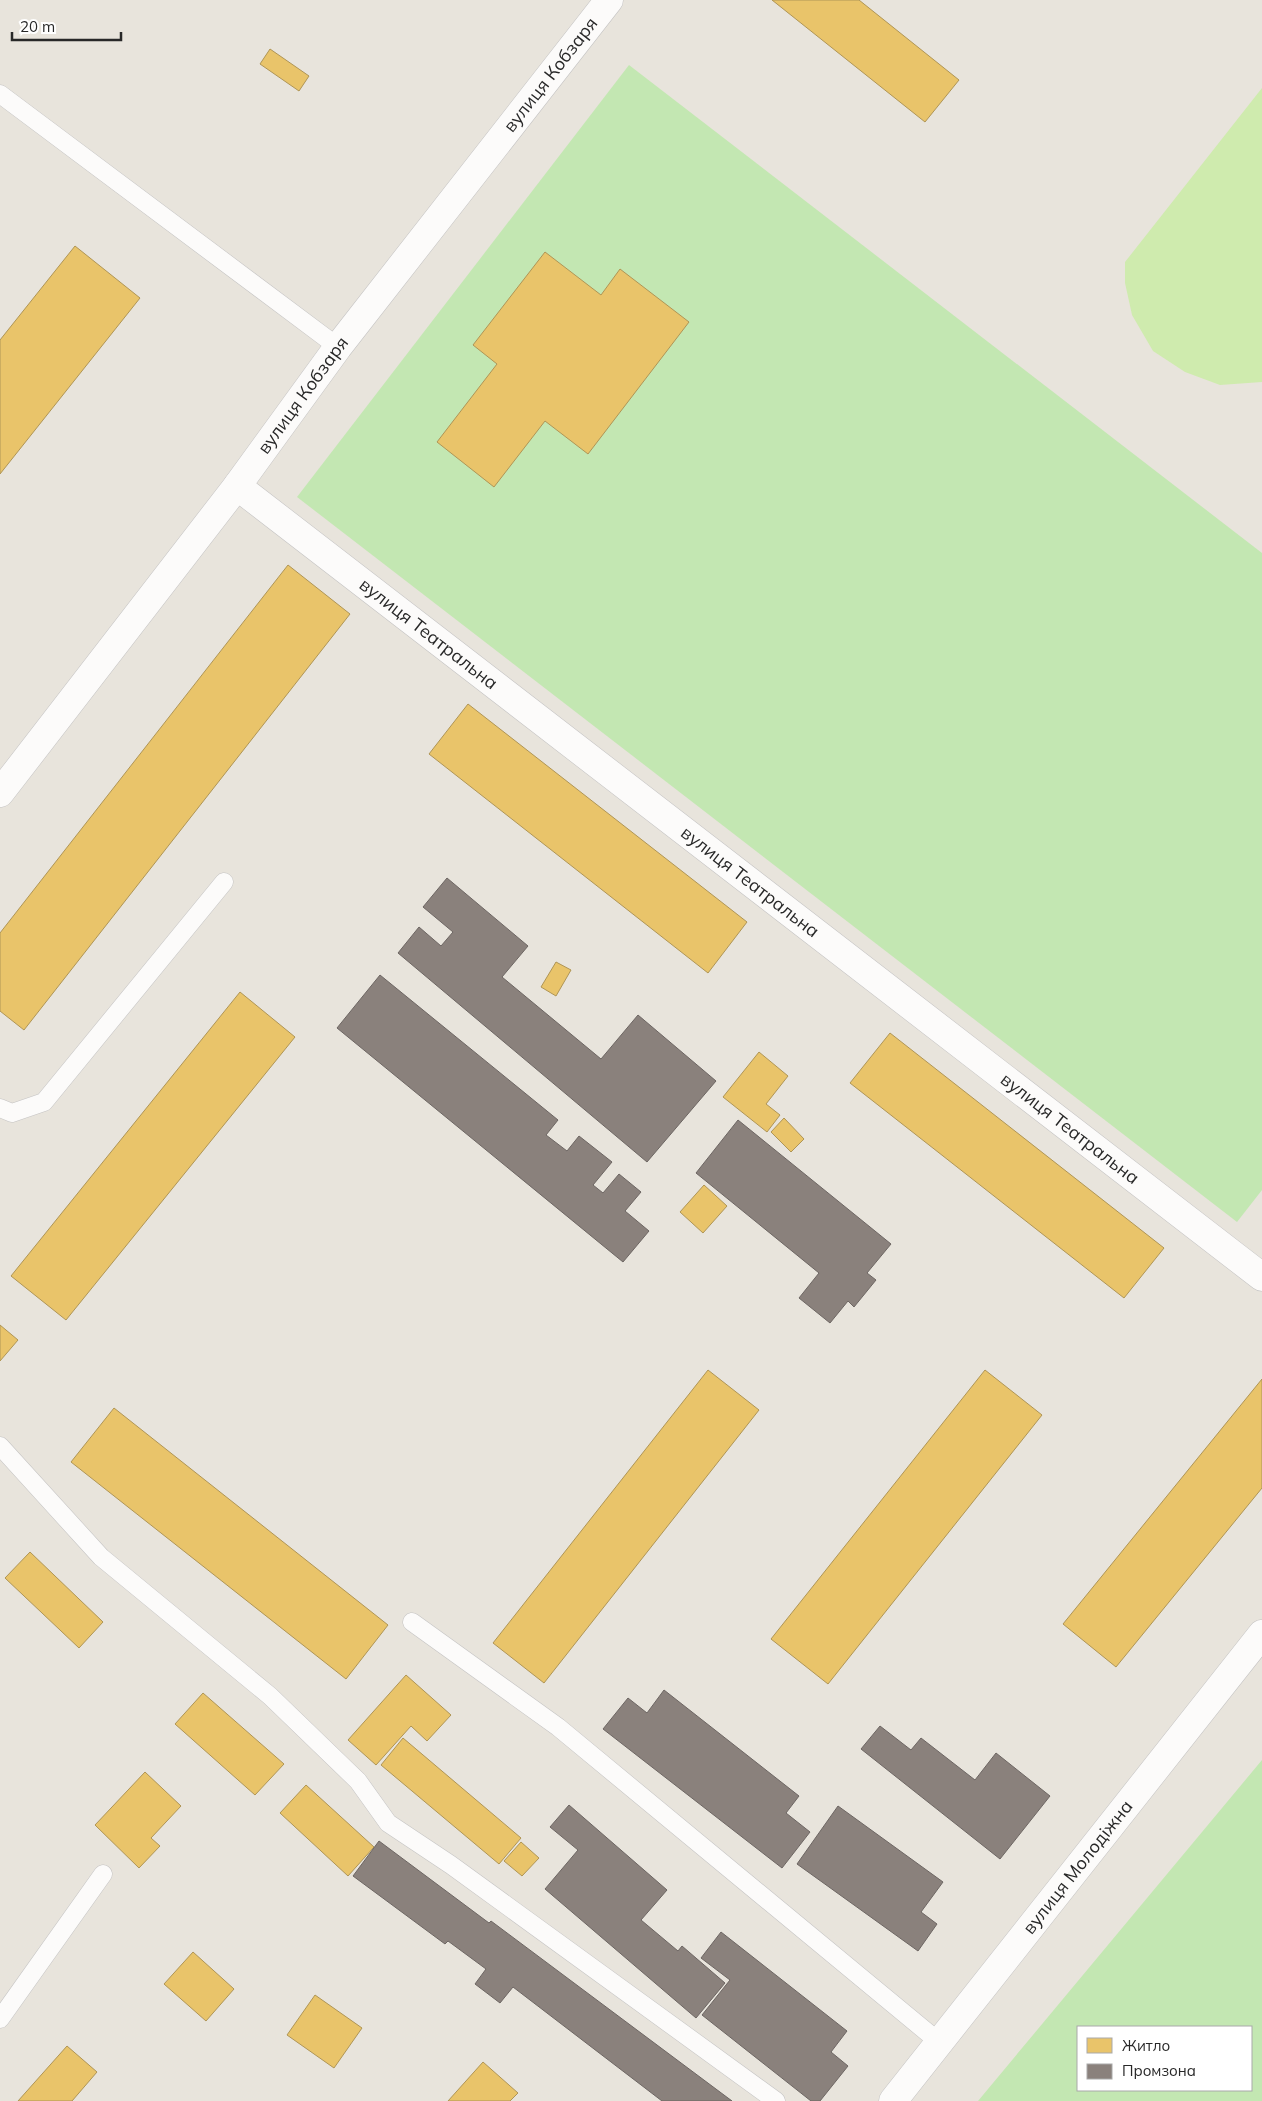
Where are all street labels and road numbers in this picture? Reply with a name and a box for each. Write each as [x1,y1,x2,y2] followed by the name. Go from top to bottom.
[498,12,602,137] street label: вулиця Кобзаря
[252,332,353,458] street label: вулиця Кобзаря
[355,573,503,694] street label: вулиця Театральна
[676,821,824,942] street label: вулиця Театральна
[996,1068,1144,1189] street label: вулиця Театральна
[1017,1795,1137,1939] street label: вулиця Молодіжна

